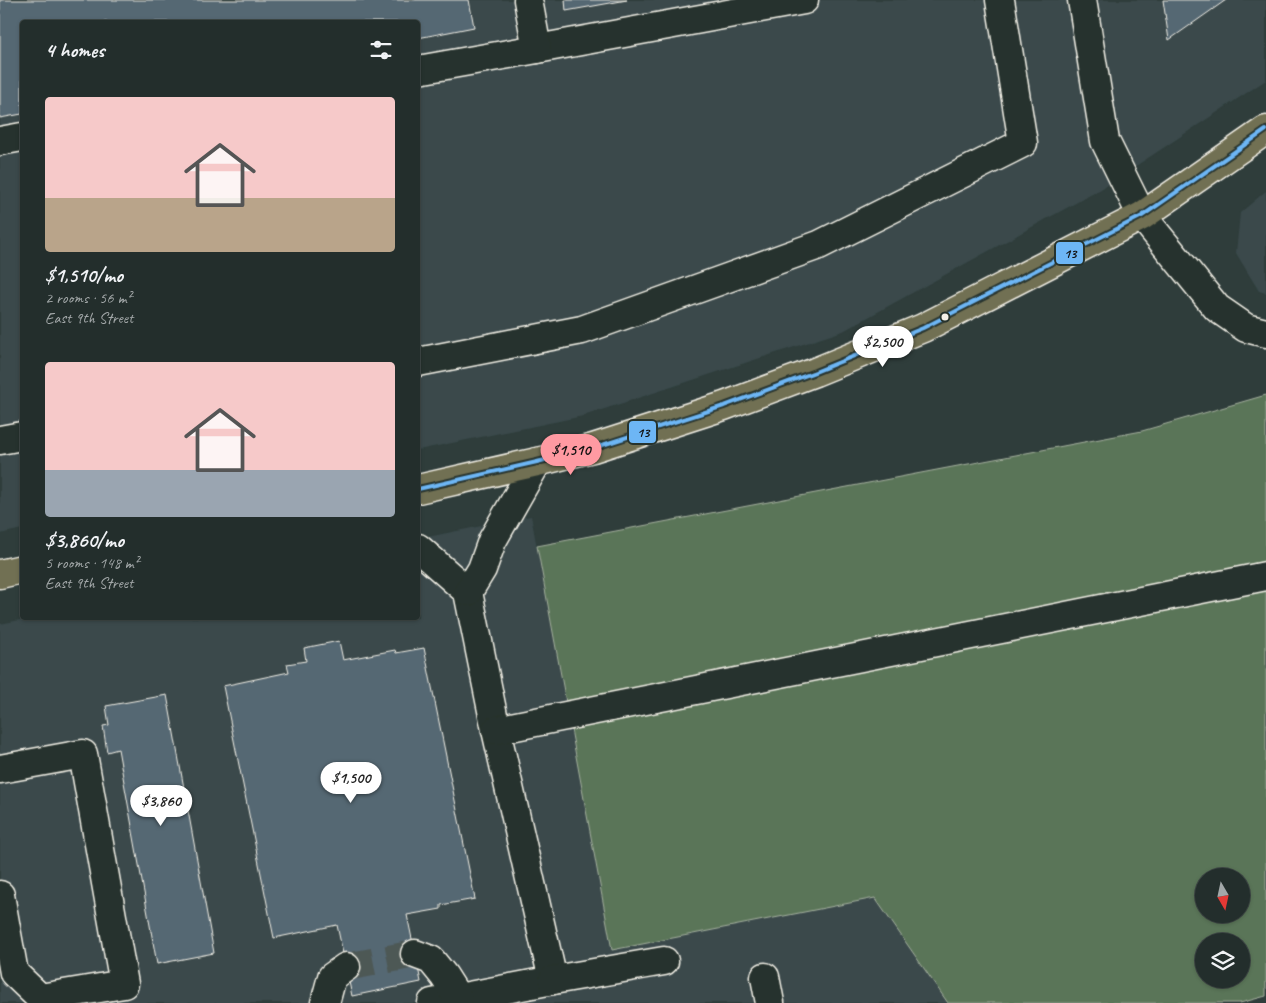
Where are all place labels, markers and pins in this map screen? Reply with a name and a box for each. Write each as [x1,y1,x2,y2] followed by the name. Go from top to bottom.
[940,312,950,322] unlabelled marker
[842,326,924,368] pin: $2,500
[530,434,612,476] pin: $1,510
[310,762,392,804] pin: $1,500
[120,784,202,827] pin: $3,860

